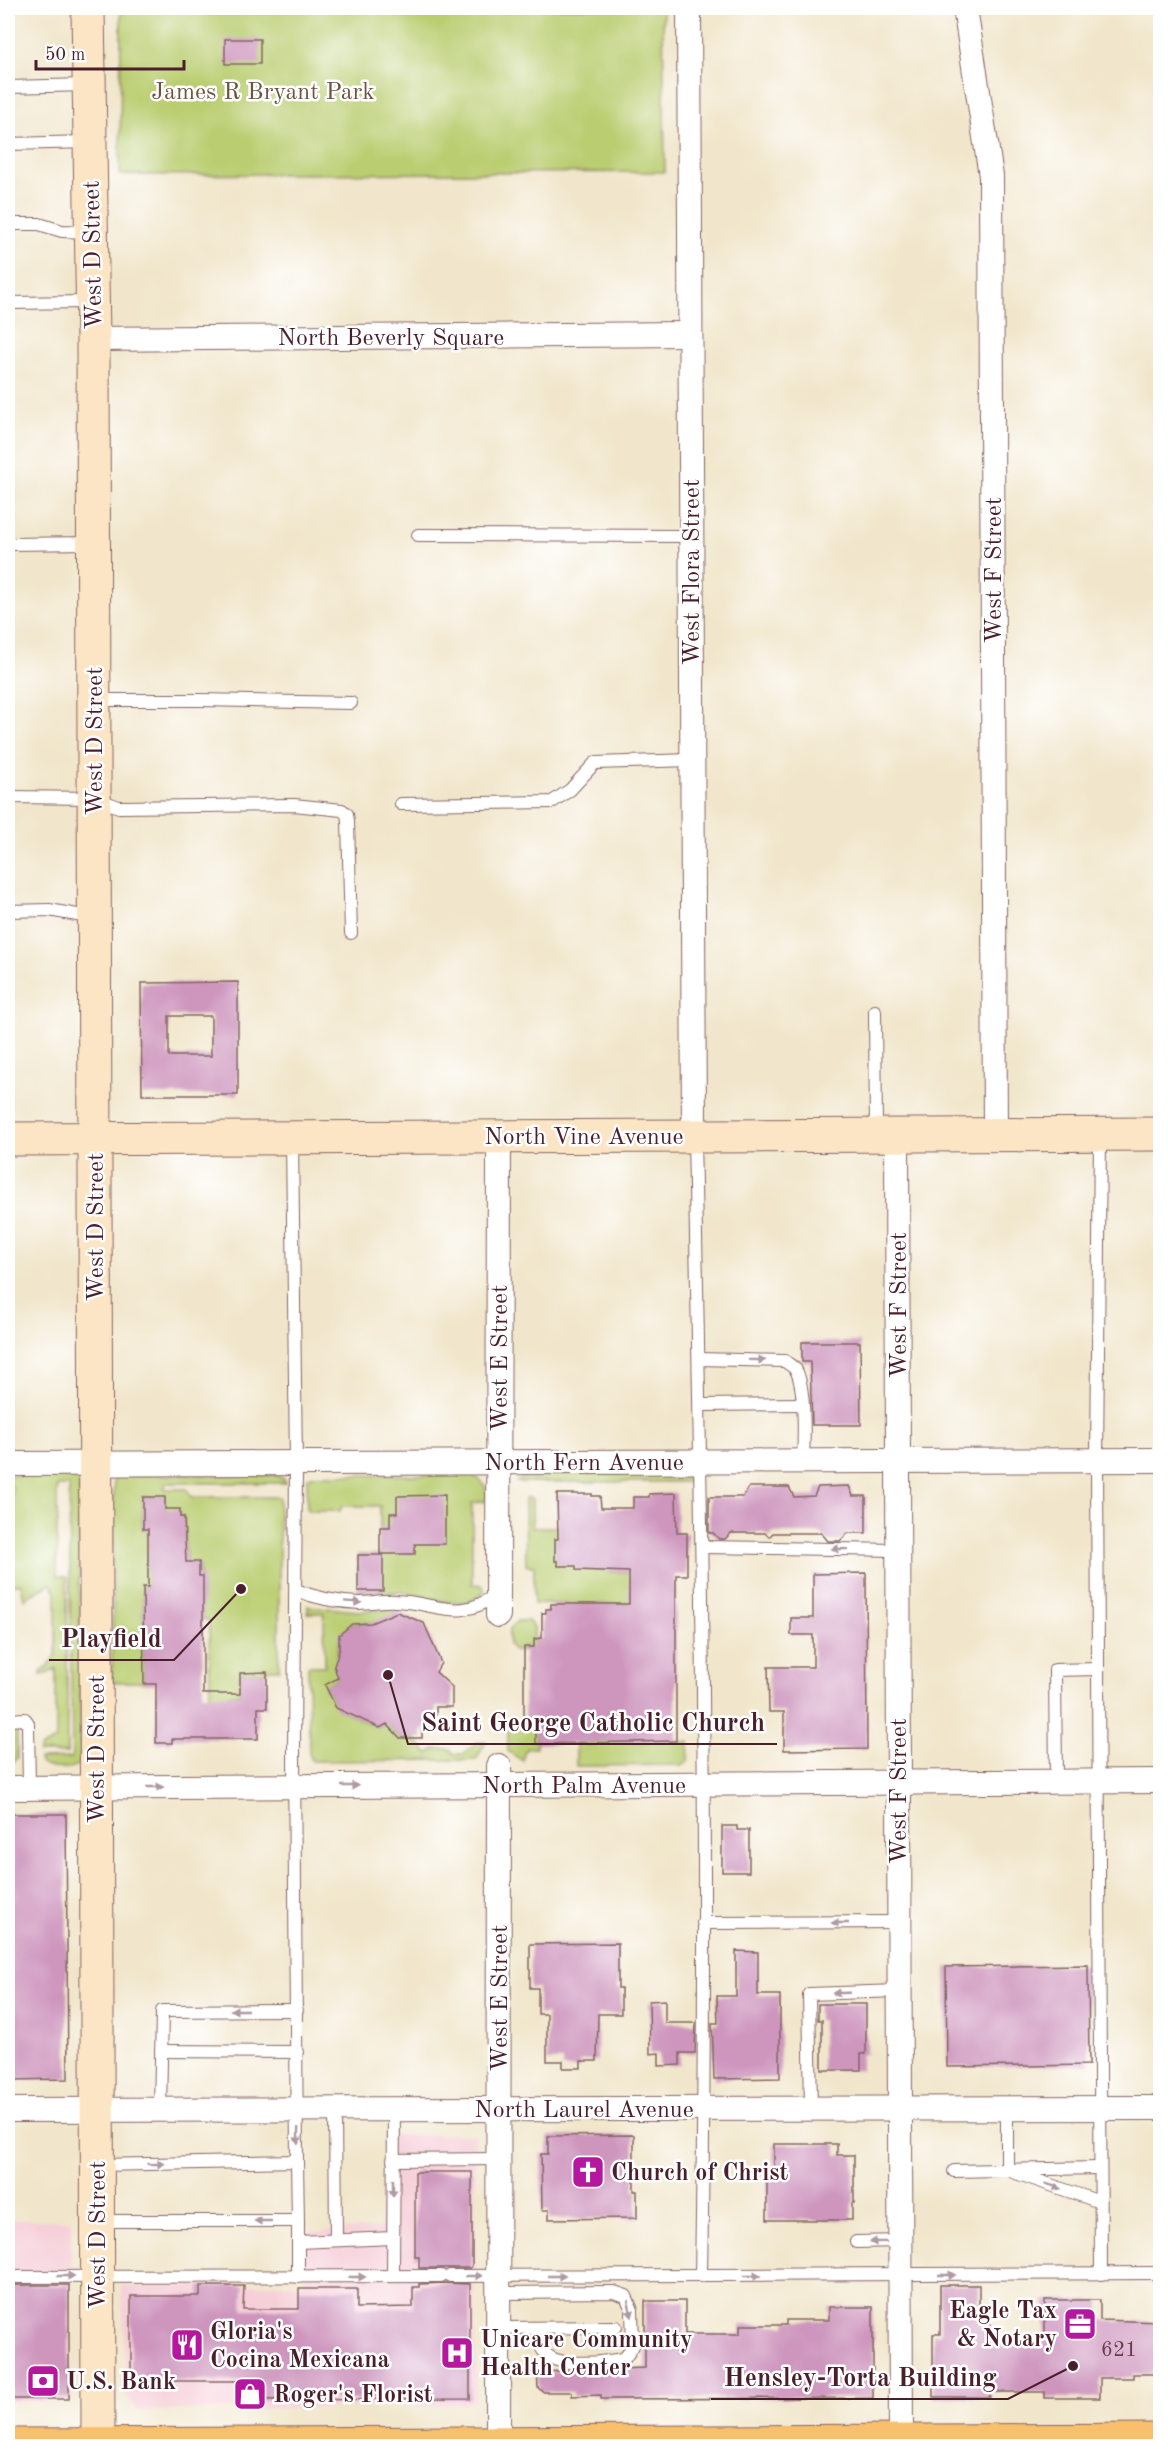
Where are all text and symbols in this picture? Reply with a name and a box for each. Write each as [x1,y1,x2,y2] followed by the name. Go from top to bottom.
[36,33,184,71] scale bar
[45,46,85,64] text: 50 m
[151,81,375,105] park label: James R Bryant Park
[81,180,107,330] street label: West D Street
[278,327,504,351] street label: North Beverly Square
[681,479,705,665] street label: West Flora Street
[983,497,1007,643] street label: West F Street
[84,667,108,815] street label: West D Street
[484,1126,684,1150] street label: North Vine Avenue
[85,1153,109,1301] street label: West D Street
[888,1232,912,1378] street label: West F Street
[489,1285,513,1431] street label: West E Street
[748,1356,767,1365] one-way arrow
[484,1452,684,1476] street label: North Fern Avenue
[831,1544,850,1554] one-way arrow
[343,1597,362,1607] one-way arrow
[49,1616,174,1660] callout: Playfield
[60,1627,162,1653] text: Playfield
[86,1675,110,1823] street label: West D Street
[408,1700,777,1744] callout: Saint George Catholic Church
[421,1711,765,1737] text: Saint George Catholic Church
[888,1718,912,1864] street label: West F Street
[482,1775,686,1799] street label: North Palm Avenue
[340,1781,359,1791] one-way arrow
[145,1783,164,1792] one-way arrow
[831,1918,850,1927] one-way arrow
[489,1925,513,2071] street label: West E Street
[831,1989,850,1998] one-way arrow
[229,2005,248,2015] one-way arrow
[474,2099,694,2123] street label: North Laurel Avenue
[293,2126,303,2145] one-way arrow
[570,2154,606,2190] church icon: Church of Christ
[146,2159,165,2168] one-way arrow
[87,2161,111,2309] street label: West D Street
[611,2162,789,2186] place label: Church of Christ
[388,2179,398,2198] one-way arrow
[1044,2182,1062,2192] one-way arrow
[253,2216,272,2226] one-way arrow
[868,2237,887,2247] one-way arrow
[937,2270,956,2280] one-way arrow
[56,2271,75,2281] one-way arrow
[465,2271,484,2281] one-way arrow
[547,2271,566,2281] one-way arrow
[742,2271,761,2281] one-way arrow
[347,2272,366,2282] one-way arrow
[626,2300,636,2318] one-way arrow
[949,2300,1057,2352] place label: Eagle Tax & Notary
[1062,2306,1098,2342] office icon: Eagle Tax & Notary
[210,2321,390,2373] place label: Gloria's Cocina Mexicana
[169,2327,205,2363] restaurant icon: Gloria's Cocina Mexicana
[480,2329,693,2381] place label: Unicare Community Health Center
[439,2335,475,2371] hospital icon: Unicare Community Health Center
[1101,2340,1137,2361] house number: 621
[711,2355,1008,2399] callout: Hensley-Torta Building
[25,2363,61,2399] bank icon: U.S. Bank
[723,2366,997,2392] text: Hensley-Torta Building
[66,2371,176,2395] place label: U.S. Bank
[232,2376,268,2412] shop icon: Roger's Florist
[273,2384,433,2408] place label: Roger's Florist

